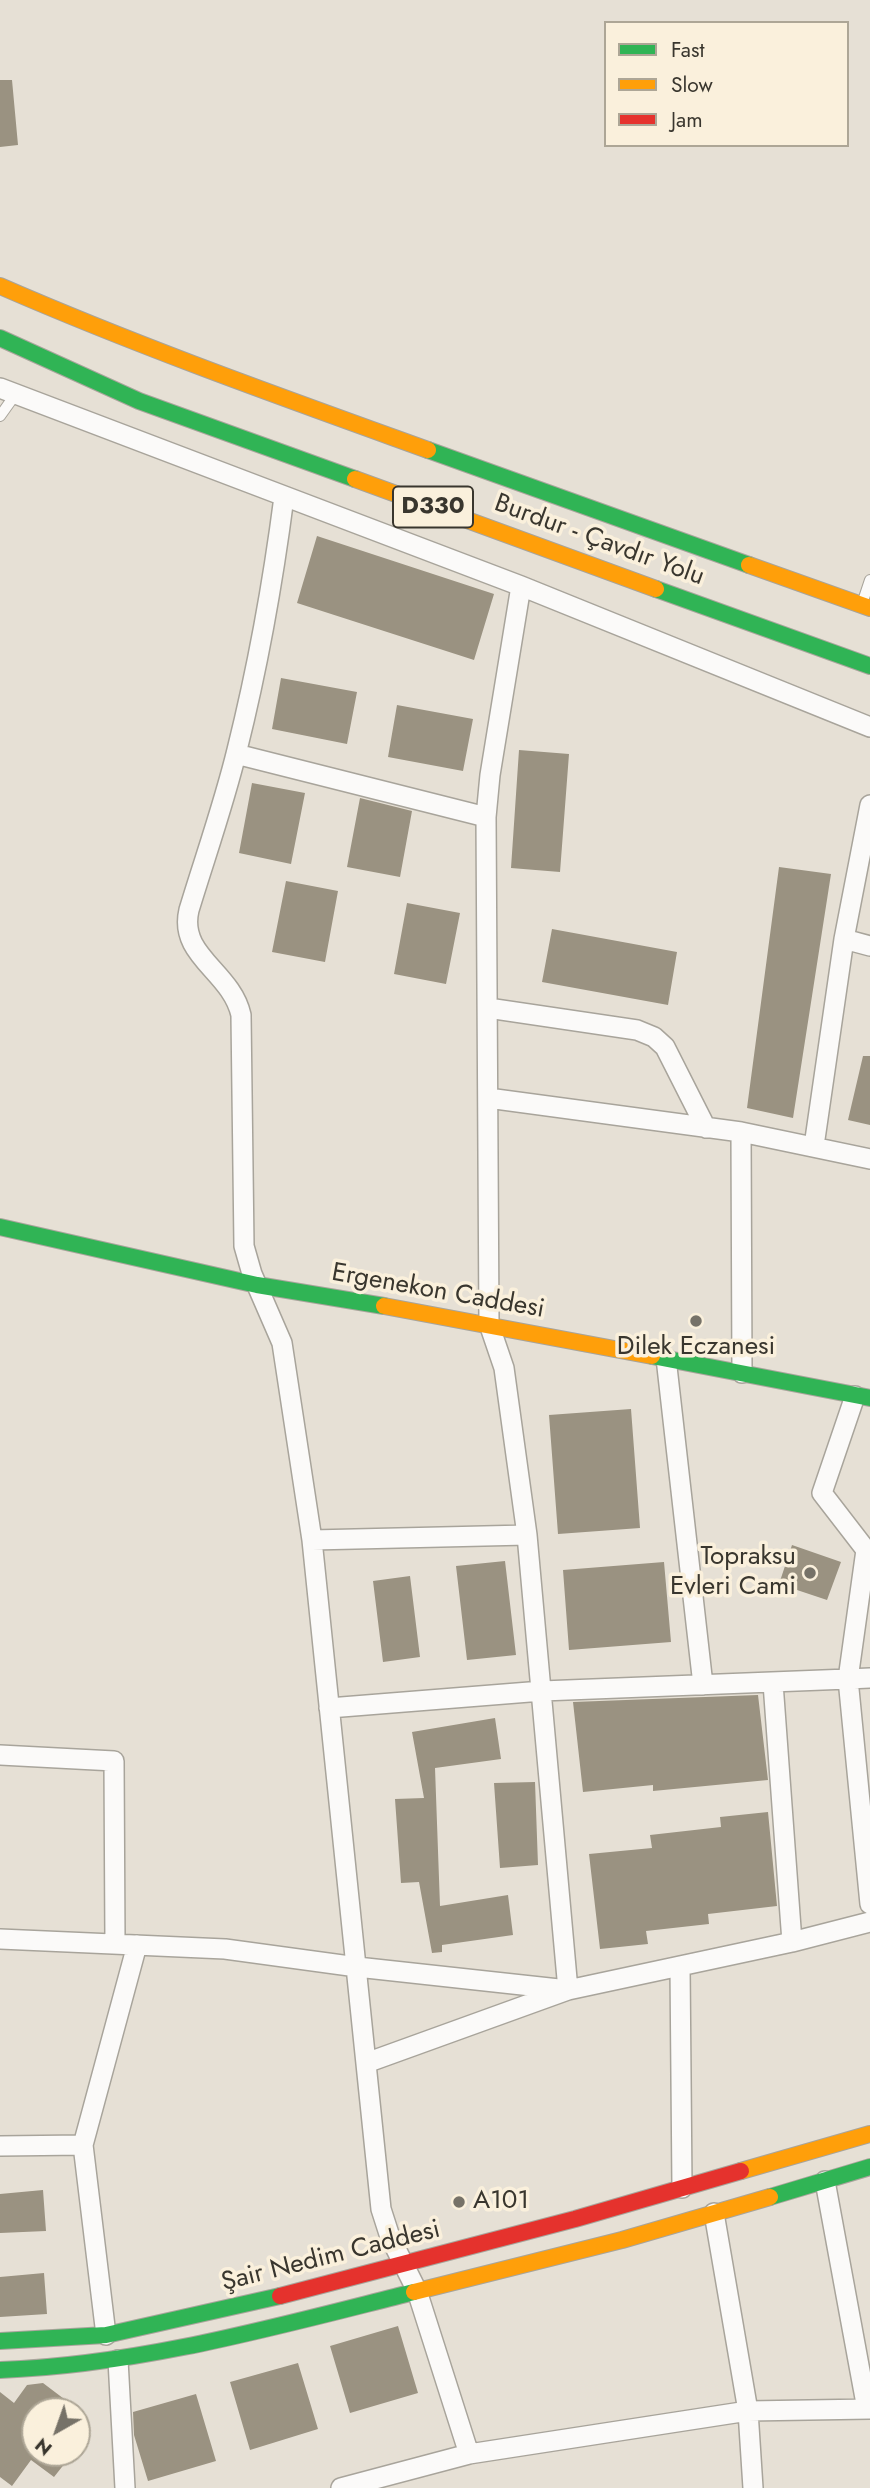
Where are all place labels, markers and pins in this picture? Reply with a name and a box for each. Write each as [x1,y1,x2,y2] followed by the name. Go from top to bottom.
[688,1313,704,1329] marker: Dilek Eczanesi
[617,1332,775,1364] place label: Dilek Eczanesi
[670,1542,796,1604] place label: Topraksu Evleri Cami
[802,1565,818,1581] marker: Topraksu Evleri Cami
[473,2186,529,2218] place label: A101
[451,2194,467,2210] marker: A101

